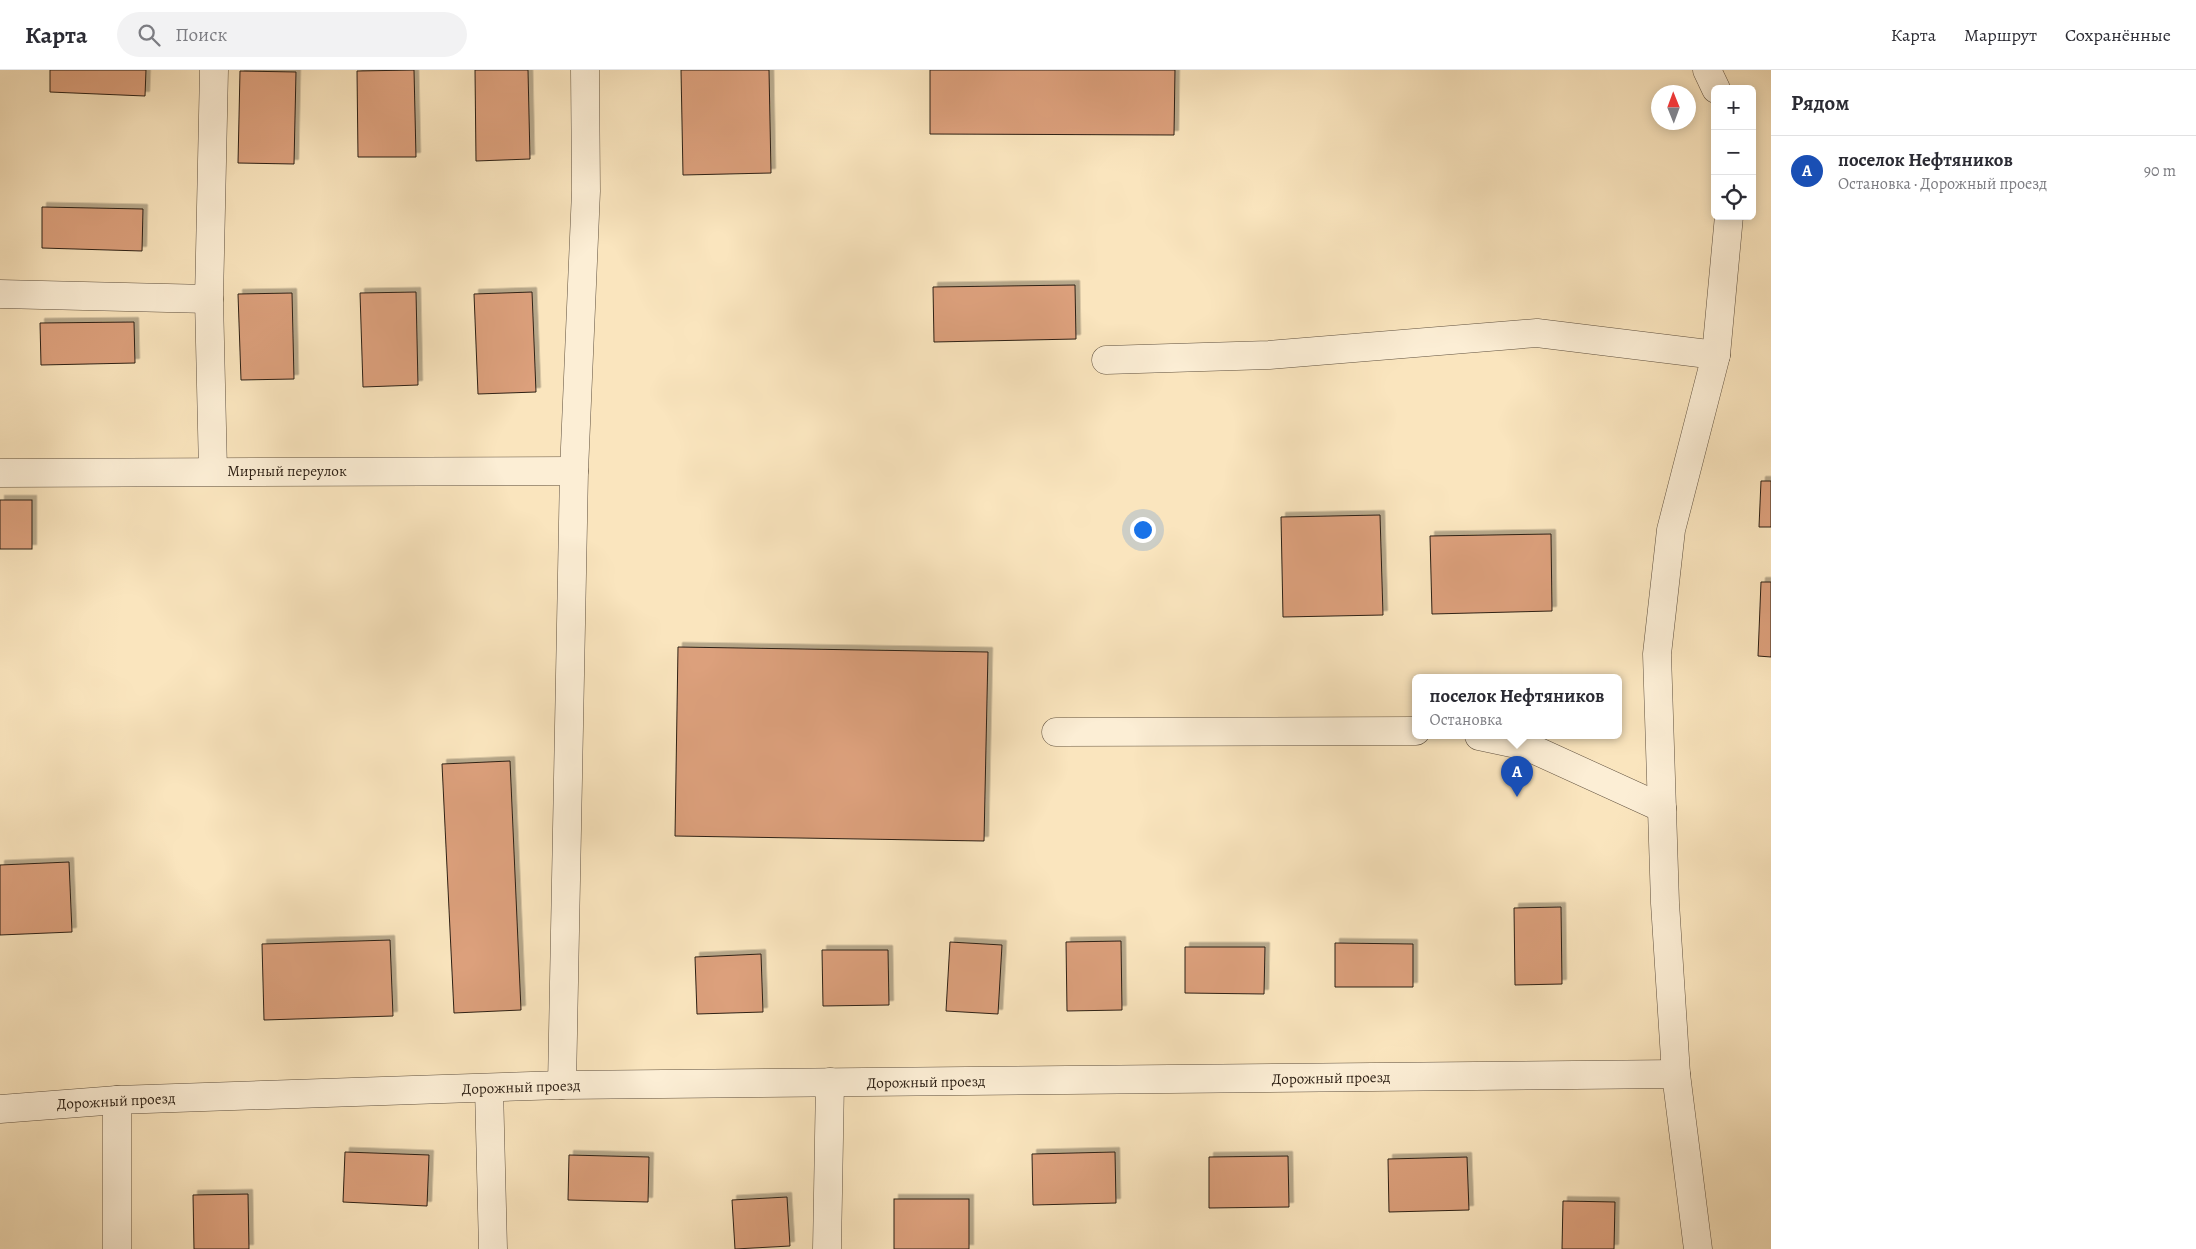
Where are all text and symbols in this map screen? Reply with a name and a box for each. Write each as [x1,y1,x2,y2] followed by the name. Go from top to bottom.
[117,12,467,57] search box
[25,19,87,51] text: Карта
[135,21,163,49] icon: search
[175,22,227,48] text: Поиск
[1891,23,1936,47] text: Карта
[1964,23,2037,47] text: Маршрут
[2065,23,2171,47] text: Сохранённые
[1651,85,1696,130] north arrow
[1711,85,1756,220] map controls
[1711,85,1756,130] button: +
[1791,89,1849,117] text: Рядом
[1711,130,1756,175] button: −
[1838,147,2013,173] text: поселок Нефтяников
[1802,160,1812,182] text: A
[2144,160,2176,182] text: 90 m
[1838,173,2047,195] text: Остановка · Дорожный проезд
[1711,175,1756,220] button: locate
[227,461,347,481] street label: Мирный переулок
[1130,517,1156,543] your location
[1412,674,1622,739] popup
[1430,683,1604,709] text: поселок Нефтяников
[1430,709,1502,731] text: Остановка
[1501,756,1533,797] pin: A
[1271,1067,1391,1089] street label: Дорожный проезд
[866,1071,986,1093] street label: Дорожный проезд
[461,1075,581,1099] street label: Дорожный проезд
[56,1088,176,1114] street label: Дорожный проезд

